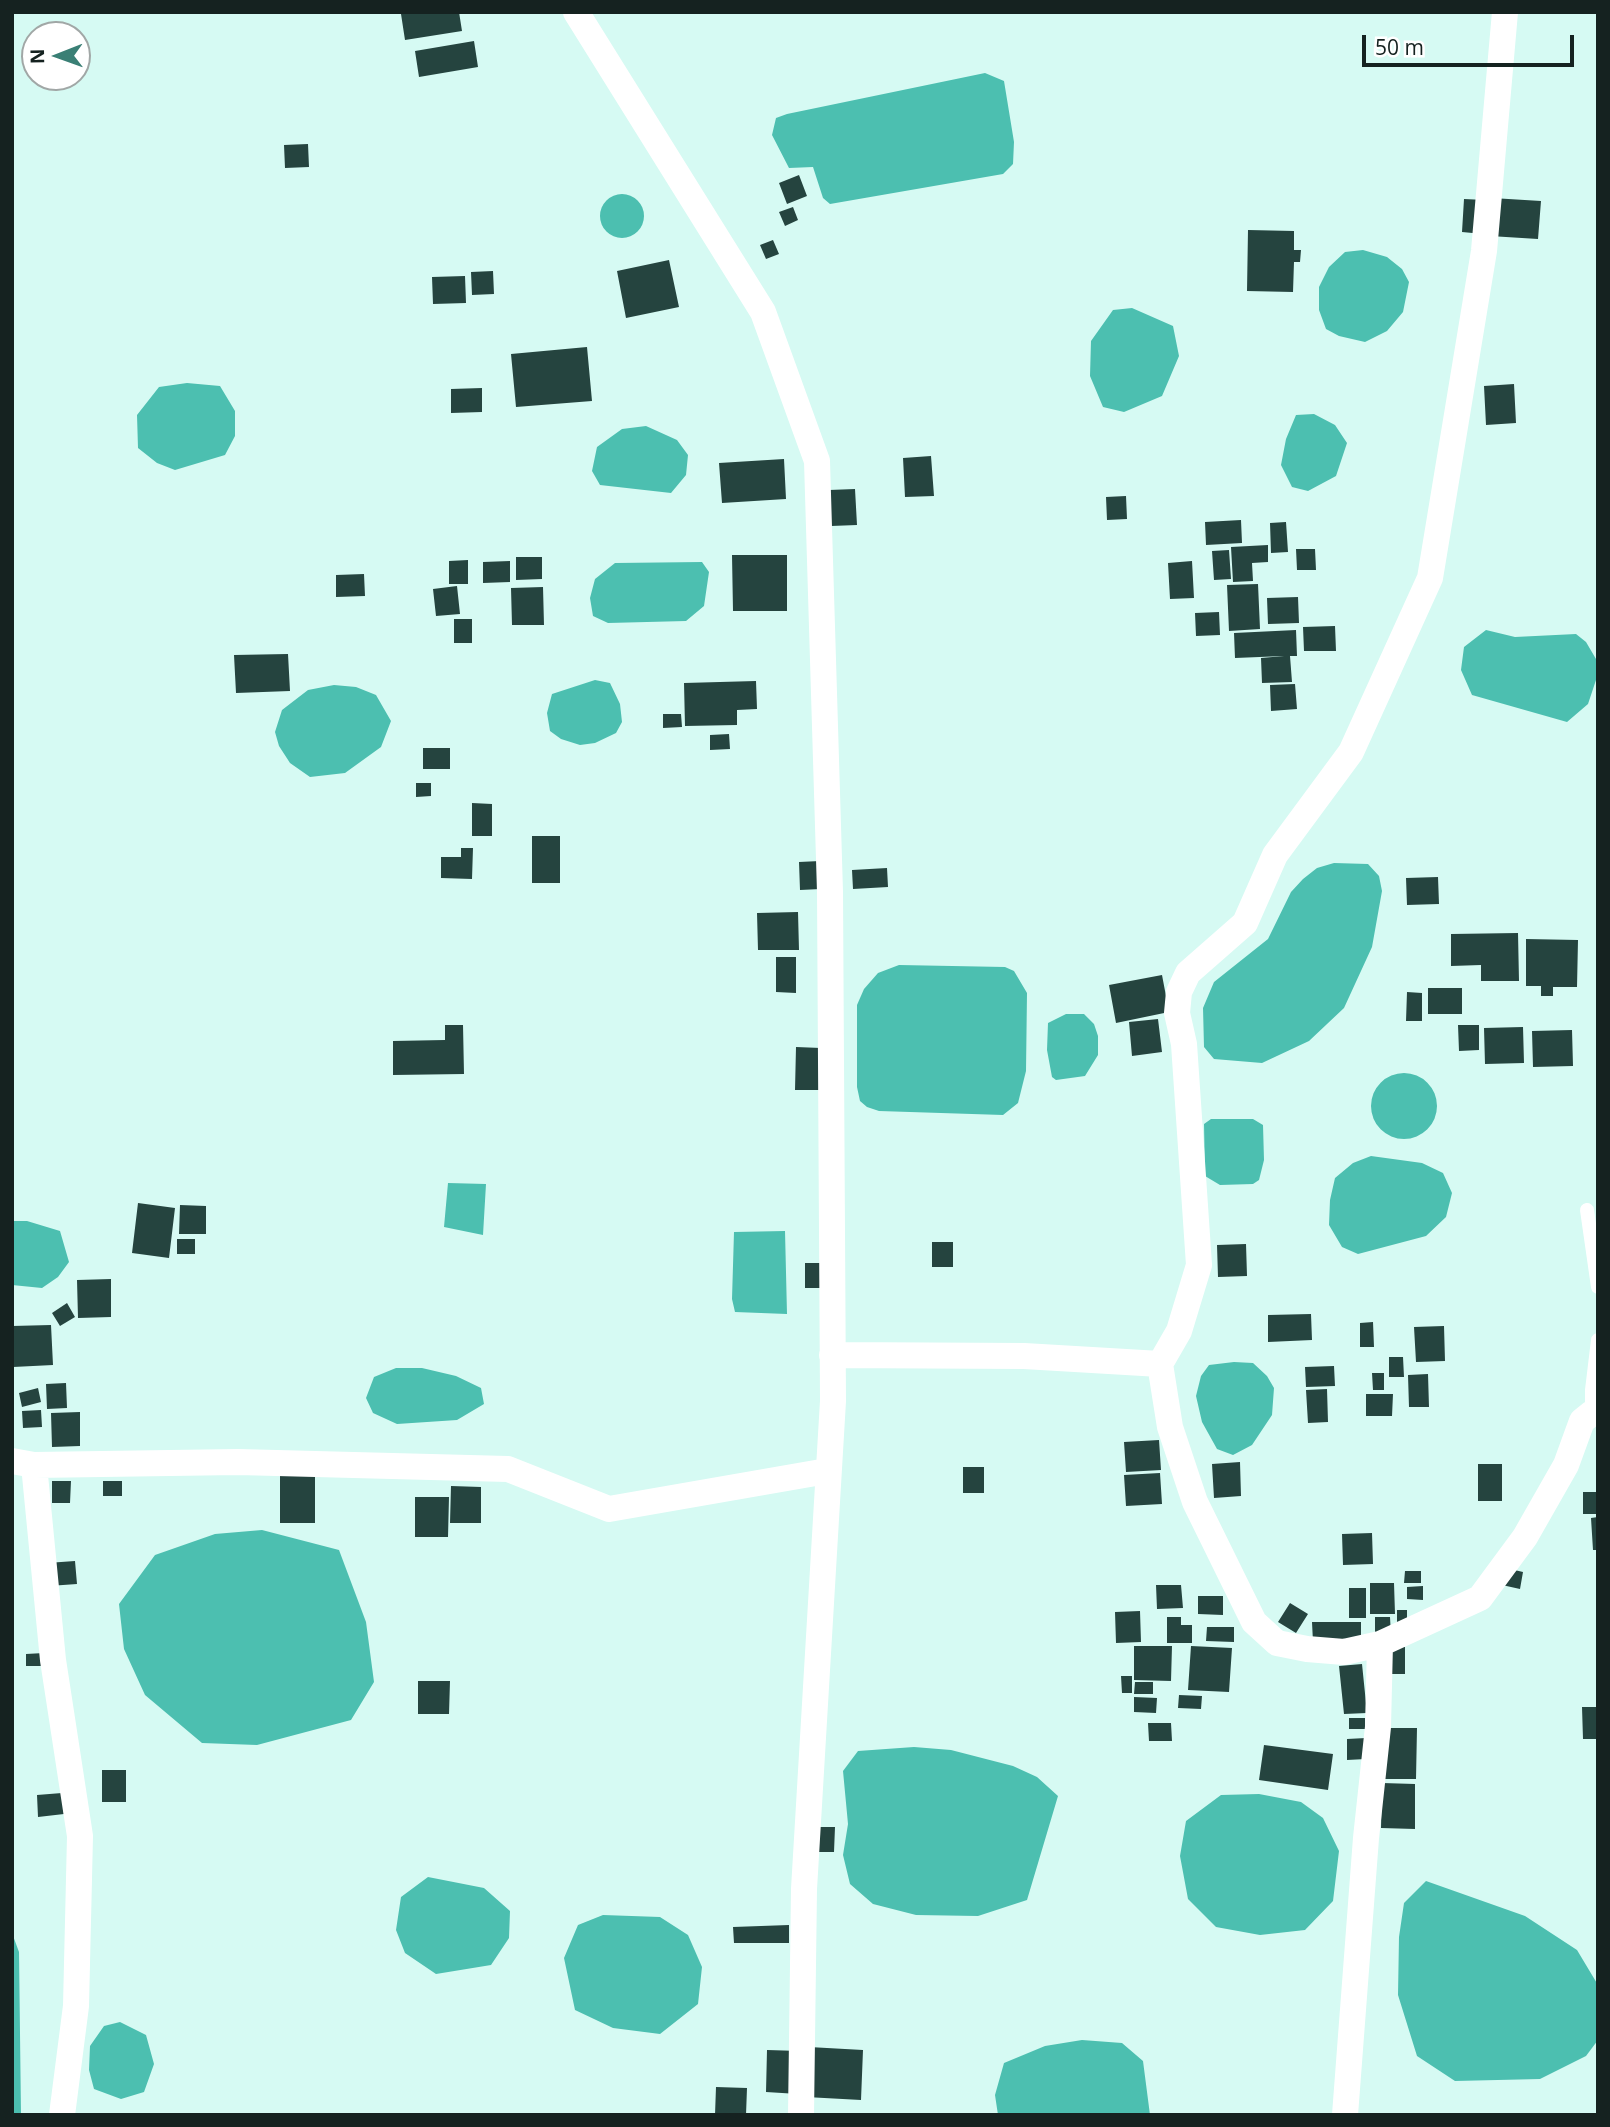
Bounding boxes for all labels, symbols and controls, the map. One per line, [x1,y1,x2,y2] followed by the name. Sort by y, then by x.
[21,21,91,91] north arrow
[1365,21,1577,65] scale bar
[1375,33,1424,61] text: 50 m
[24,48,50,64] text: N

